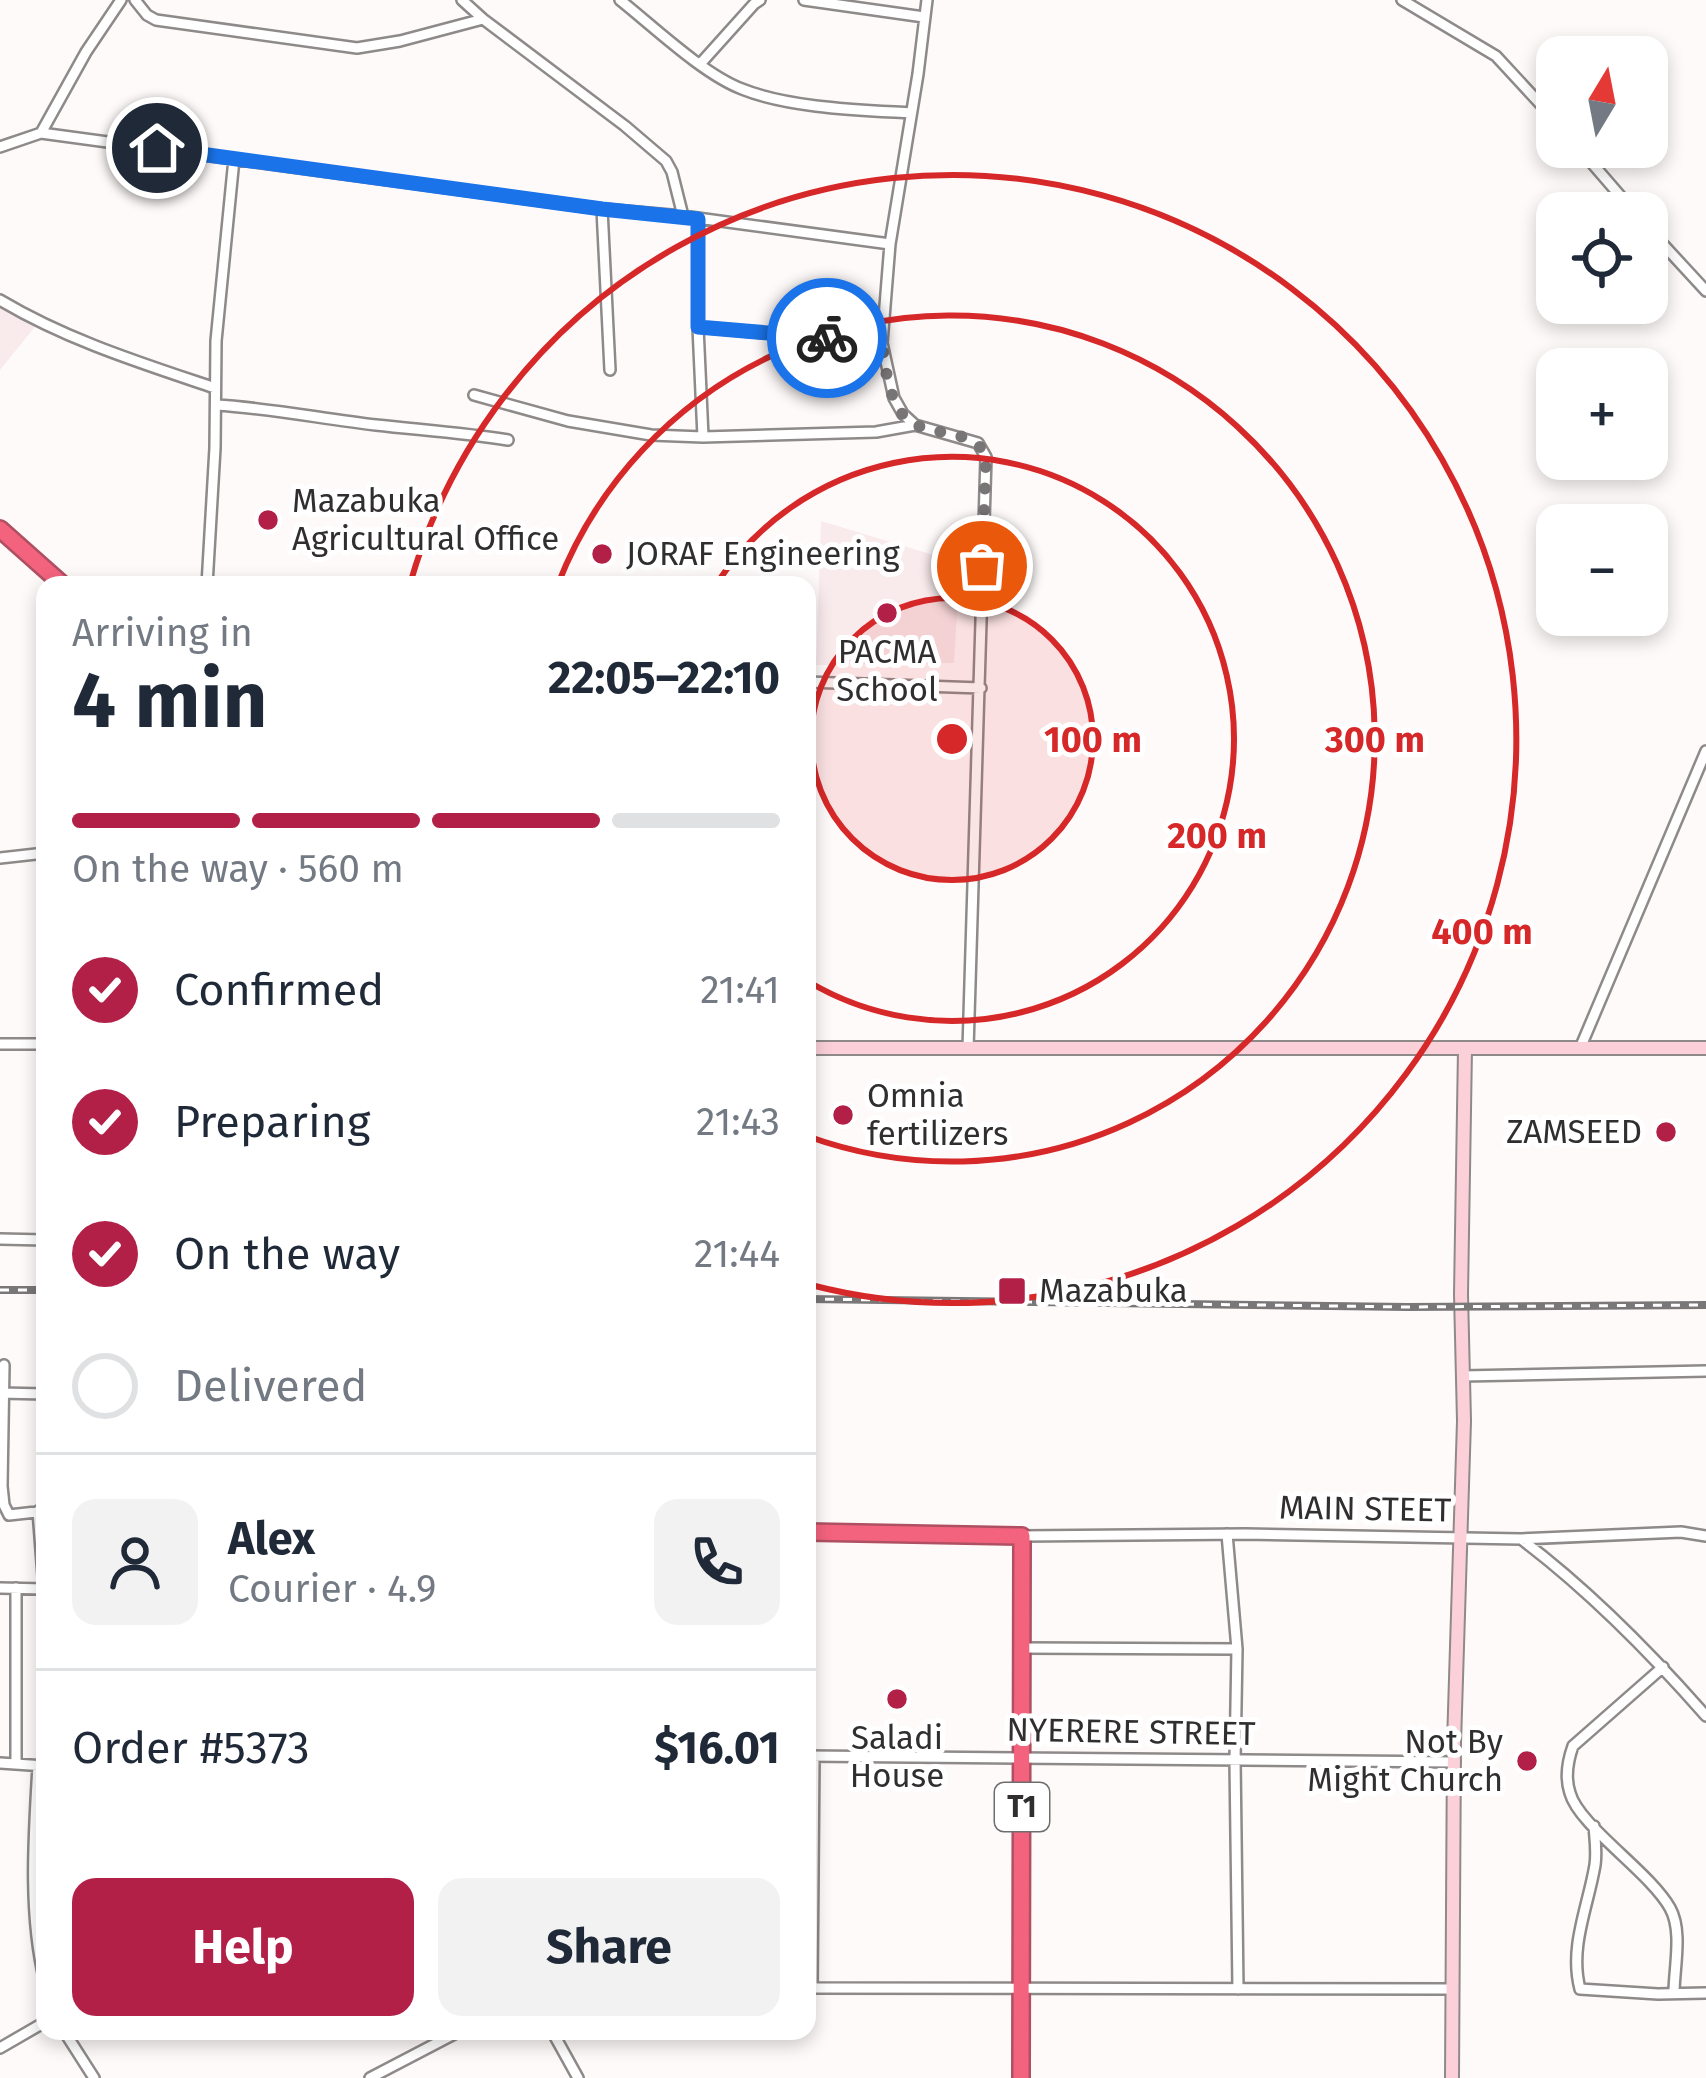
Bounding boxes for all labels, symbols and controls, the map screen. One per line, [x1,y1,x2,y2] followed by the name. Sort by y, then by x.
[1536,36,1668,168] north arrow
[1536,36,1668,636] map controls
[106,97,208,199] pin
[124,115,190,181] icon: home
[1536,192,1668,324] button: locate
[767,278,887,398] courier
[794,305,860,371] icon: bike
[1536,348,1668,480] button: +
[292,481,559,559] place label: Mazabuka Agricultural Office
[1536,504,1668,636] button: −
[255,507,281,533] marker: Mazabuka Agricultural Office
[931,515,1033,617] pin
[949,533,1015,599] icon: bag
[626,534,901,574] place label: JORAF Engineering
[589,541,615,567] marker: JORAF Engineering
[874,600,900,626] marker: PACMA School
[72,610,253,656] text: Arriving in
[836,632,938,710] place label: PACMA School
[548,651,780,705] text: 22:05–22:10
[72,654,267,748] text: 4 min
[931,718,973,760] centre of rings
[1044,718,1142,762] text: 100 m
[1324,718,1425,762] text: 300 m
[1167,814,1267,858] text: 200 m
[72,846,404,892] text: On the way · 560 m
[1431,910,1533,954] text: 400 m
[72,957,138,1023] icon: check
[174,963,384,1017] text: Confirmed
[700,967,780,1013] text: 21:41
[867,1076,1008,1154] place label: Omnia fertilizers
[72,1089,138,1155] icon: check
[174,1095,370,1149] text: Preparing
[696,1099,780,1145] text: 21:43
[830,1102,856,1128] marker: Omnia fertilizers
[1506,1112,1642,1152] place label: ZAMSEED
[1653,1119,1679,1145] marker: ZAMSEED
[72,1221,138,1287] icon: check
[174,1227,400,1281] text: On the way
[694,1231,780,1277] text: 21:44
[1039,1271,1188,1311] place label: Mazabuka
[996,1275,1028,1307] marker: Mazabuka
[174,1359,367,1413] text: Delivered
[1279,1487,1451,1531] street label: MAIN STEET
[72,1499,198,1625] button: person
[654,1499,780,1625] button: phone
[228,1512,315,1566] text: Alex
[228,1566,437,1612] text: Courier · 4.9
[884,1686,910,1712] marker: Saladi House
[1006,1710,1256,1754] street label: NYERERE STREET
[850,1718,944,1796] place label: Saladi House
[72,1721,310,1775] text: Order #5373
[654,1721,780,1775] text: $16.01
[1307,1722,1503,1800] place label: Not By Might Church
[1514,1748,1540,1774] marker: Not By Might Church
[995,1783,1049,1831] road number: T1
[72,1878,414,2016] button: Help
[438,1878,780,2016] button: Share

